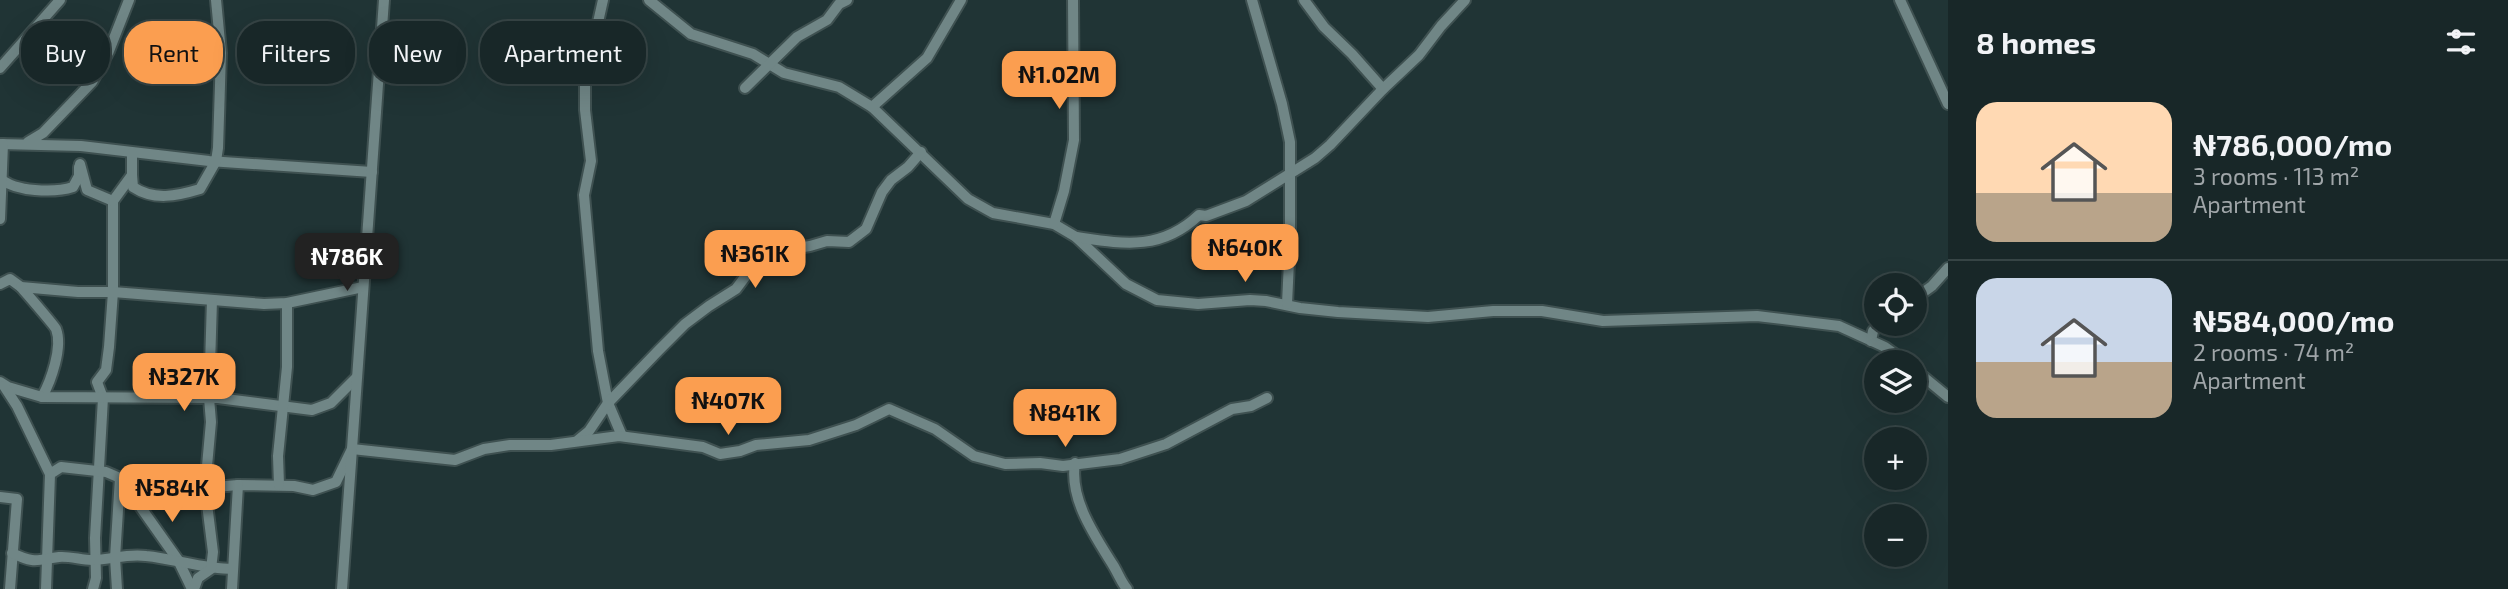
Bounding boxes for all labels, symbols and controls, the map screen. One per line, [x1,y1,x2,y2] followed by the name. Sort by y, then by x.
[21,21,110,84] chip: Buy
[124,21,223,84] chip: Rent
[237,21,355,84] chip: Filters
[369,21,466,84] chip: New
[480,21,646,84] chip: Apartment
[2442,23,2480,61] icon: filters
[1976,24,2096,60] text: 8 homes
[1002,52,1116,111] pin: ₦1.02M
[1018,60,1100,88] text: ₦1.02M
[2193,126,2392,162] text: ₦786,000/mo
[2032,130,2116,214] icon: home
[2193,162,2359,190] text: 3 rooms · 113 m²
[2193,190,2306,218] text: Apartment
[1196,224,1294,284] pin: ₦640K
[706,230,804,290] pin: ₦361K
[298,233,396,293] pin: ₦786K
[1207,233,1283,261] text: ₦640K
[721,239,789,267] text: ₦361K
[311,242,383,270] text: ₦786K
[1864,273,1927,567] map controls
[1864,273,1927,336] button: locate
[2193,302,2394,338] text: ₦584,000/mo
[2032,306,2116,390] icon: home
[2193,338,2354,366] text: 2 rooms · 74 m²
[1864,350,1927,413] button: layers
[135,354,233,413] pin: ₦327K
[149,362,219,390] text: ₦327K
[2193,366,2306,394] text: Apartment
[679,378,777,437] pin: ₦407K
[691,386,765,414] text: ₦407K
[1016,390,1114,449] pin: ₦841K
[1029,398,1101,426] text: ₦841K
[1864,427,1927,490] button: +
[123,464,221,524] pin: ₦584K
[135,473,209,501] text: ₦584K
[1864,504,1927,567] button: −

